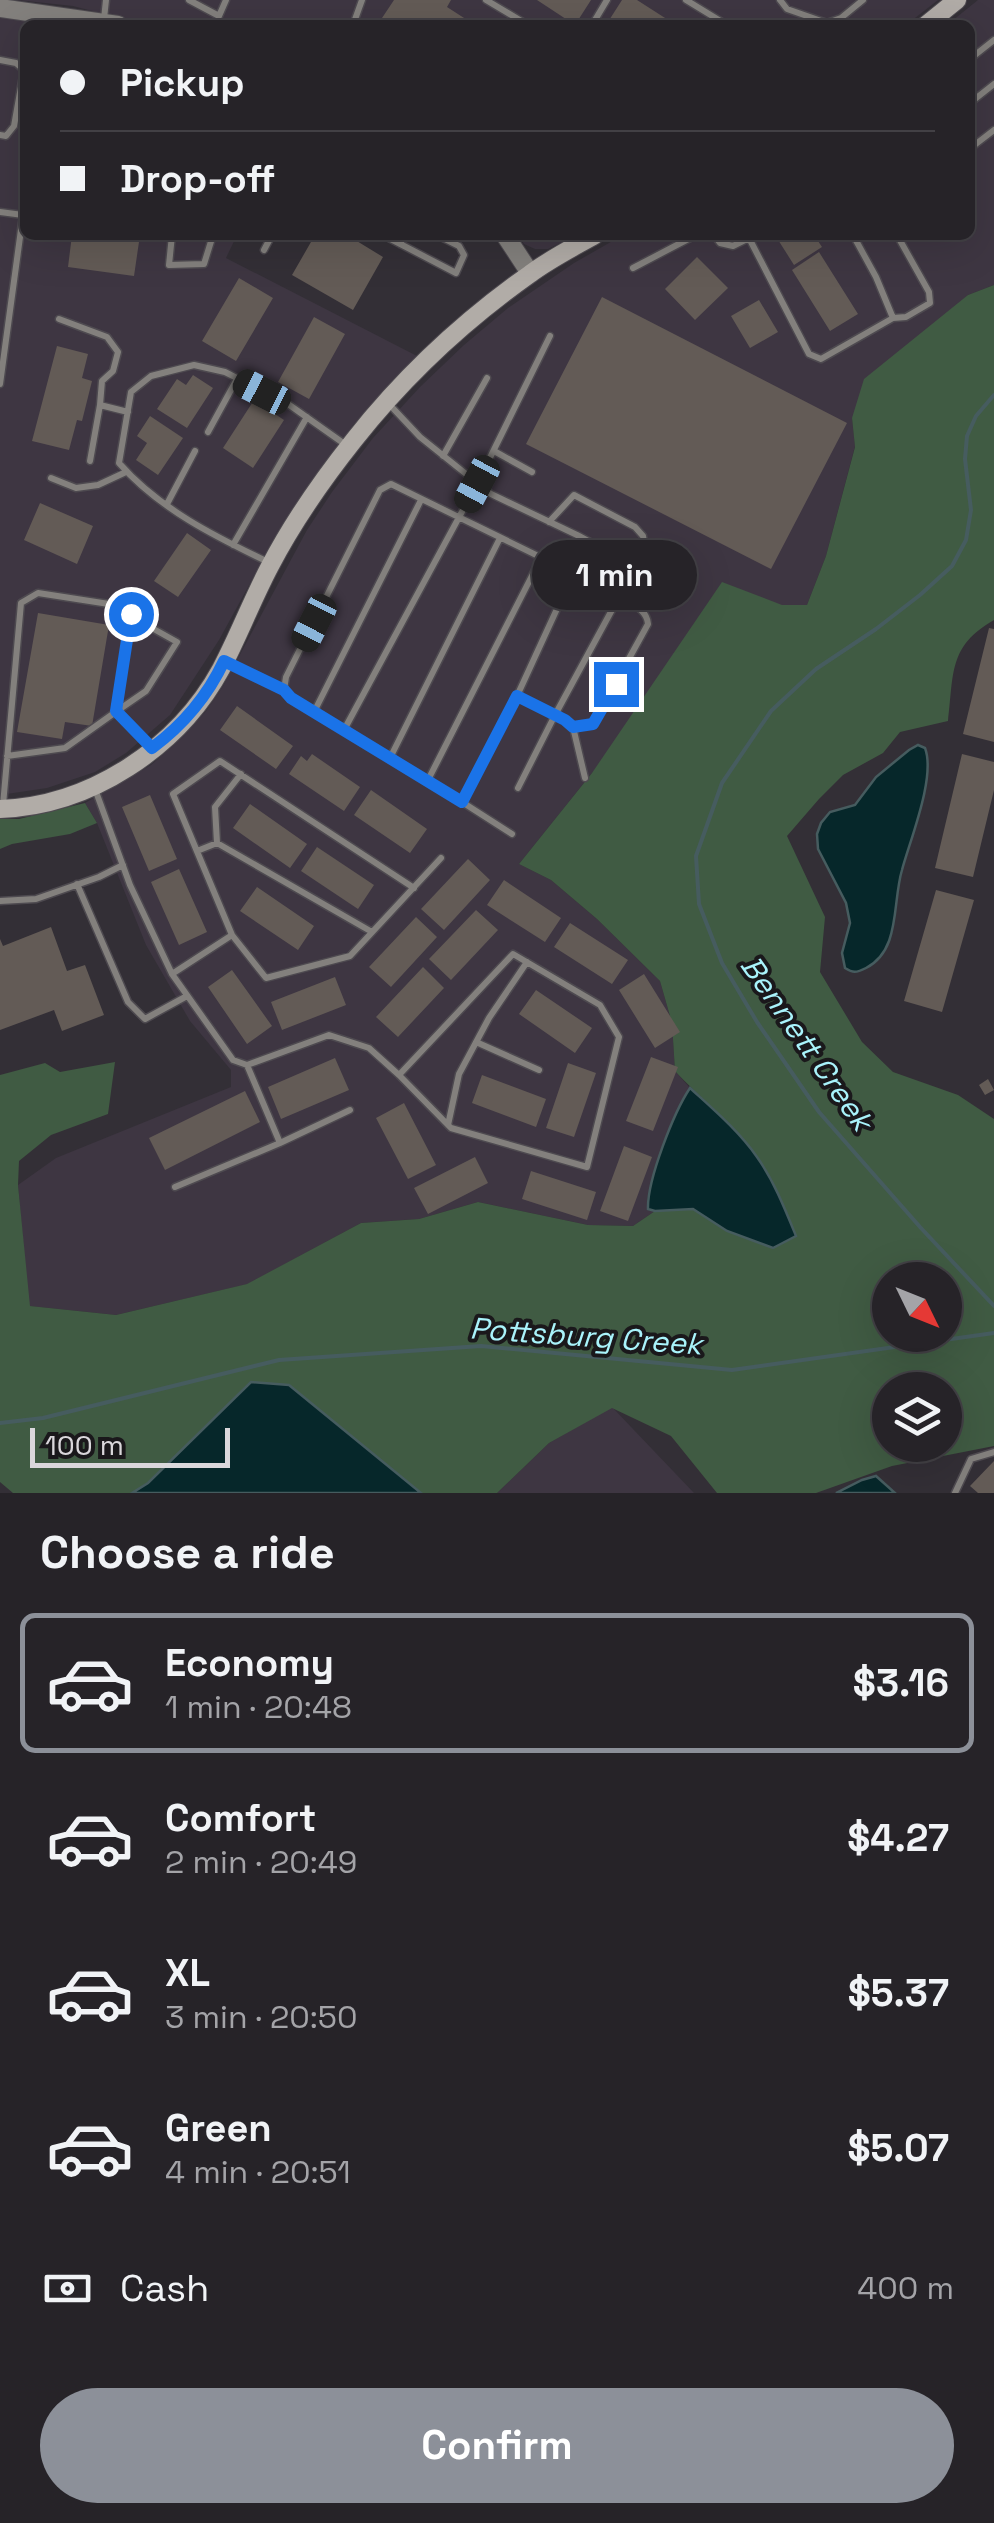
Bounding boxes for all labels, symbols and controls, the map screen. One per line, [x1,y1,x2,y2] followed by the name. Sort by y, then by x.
[120,59,244,107] text: Pickup
[120,155,275,203] text: Drop-off
[228,365,296,419] car
[450,450,504,518] car
[534,539,698,609] callout: 1 min
[575,555,654,595] text: 1 min
[287,589,341,657] car
[109,592,154,637] route start
[594,662,639,707] route end
[732,948,883,1140] water label: Bennett Creek
[872,1262,962,1352] north arrow
[872,1262,962,1462] map controls
[469,1308,706,1364] water label: Pottsburg Creek
[872,1372,962,1462] button: layers
[30,1423,230,1468] scale bar
[45,1427,124,1463] text: 100 m
[40,1524,335,1581] text: Choose a ride
[45,1638,135,1728] icon: car
[165,1639,334,1687] text: Economy
[853,1659,949,1707] text: $3.16
[165,1687,352,1727] text: 1 min · 20:48
[45,1793,135,1883] icon: car
[165,1794,316,1842] text: Comfort
[847,1814,949,1862] text: $4.27
[165,1842,357,1882] text: 2 min · 20:49
[45,1948,135,2038] icon: car
[165,1949,210,1997] text: XL
[848,1969,949,2017] text: $5.37
[165,1997,358,2037] text: 3 min · 20:50
[45,2103,135,2193] icon: car
[165,2104,272,2152] text: Green
[847,2124,949,2172] text: $5.07
[165,2152,351,2192] text: 4 min · 20:51
[40,2261,95,2316] icon: cash
[120,2264,209,2312] text: Cash
[857,2268,954,2308] text: 400 m
[40,2388,954,2503] button: Confirm

